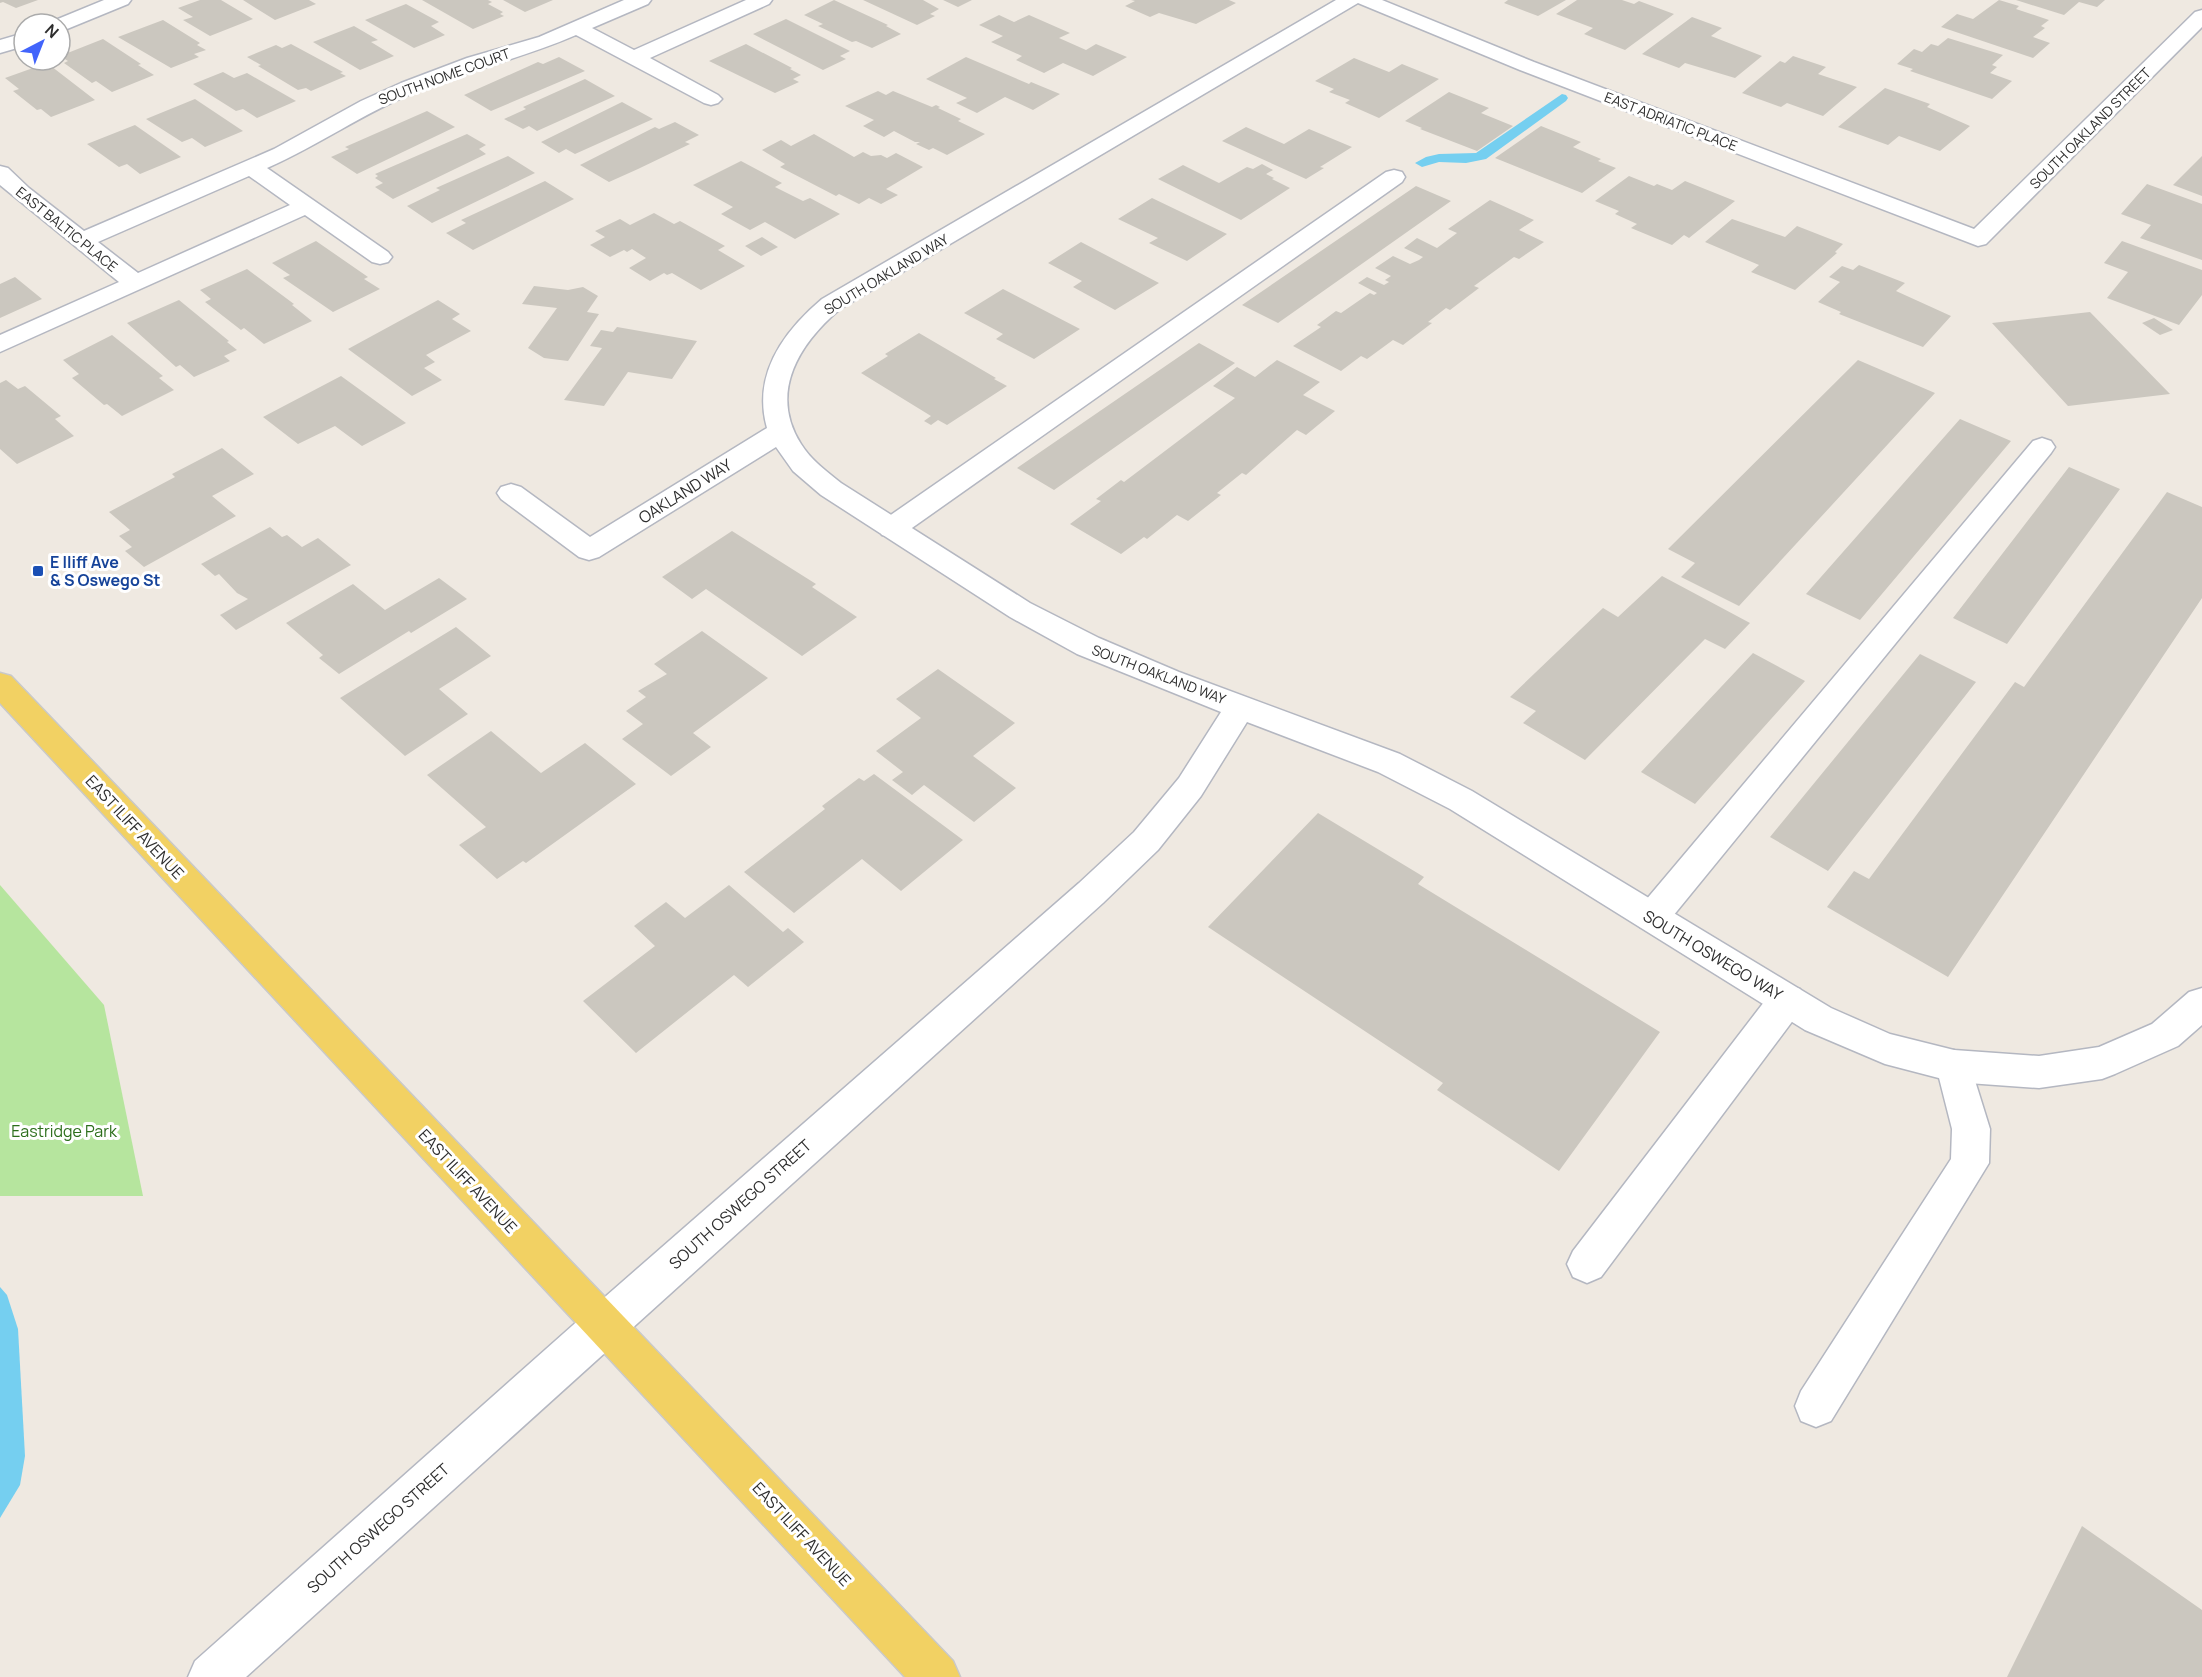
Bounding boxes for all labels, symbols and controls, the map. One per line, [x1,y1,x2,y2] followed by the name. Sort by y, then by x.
[12,12,72,72] north arrow
[40,19,64,43] text: N
[376,43,513,109] street label: SOUTH NOME COURT
[2025,63,2155,193] street label: SOUTH OAKLAND STREET
[1602,87,1740,155] street label: EAST ADRIATIC PLACE
[12,182,122,276] street label: EAST BALTIC PLACE
[820,229,952,319] street label: SOUTH OAKLAND WAY
[634,454,736,528] street label: OAKLAND WAY
[50,551,161,591] place label: E Iliff Ave & S Oswego St
[31,564,45,578] marker: E Iliff Ave & S Oswego St
[1089,640,1229,708] street label: SOUTH OAKLAND WAY
[81,770,189,884] street label: EAST ILIFF AVENUE
[1639,905,1787,1005] street label: SOUTH OSWEGO WAY
[11,1120,118,1142] park label: Eastridge Park
[414,1124,522,1238] street label: EAST ILIFF AVENUE
[664,1134,816,1274] street label: SOUTH OSWEGO STREET
[302,1458,454,1598] street label: SOUTH OSWEGO STREET
[748,1477,856,1591] street label: EAST ILIFF AVENUE

